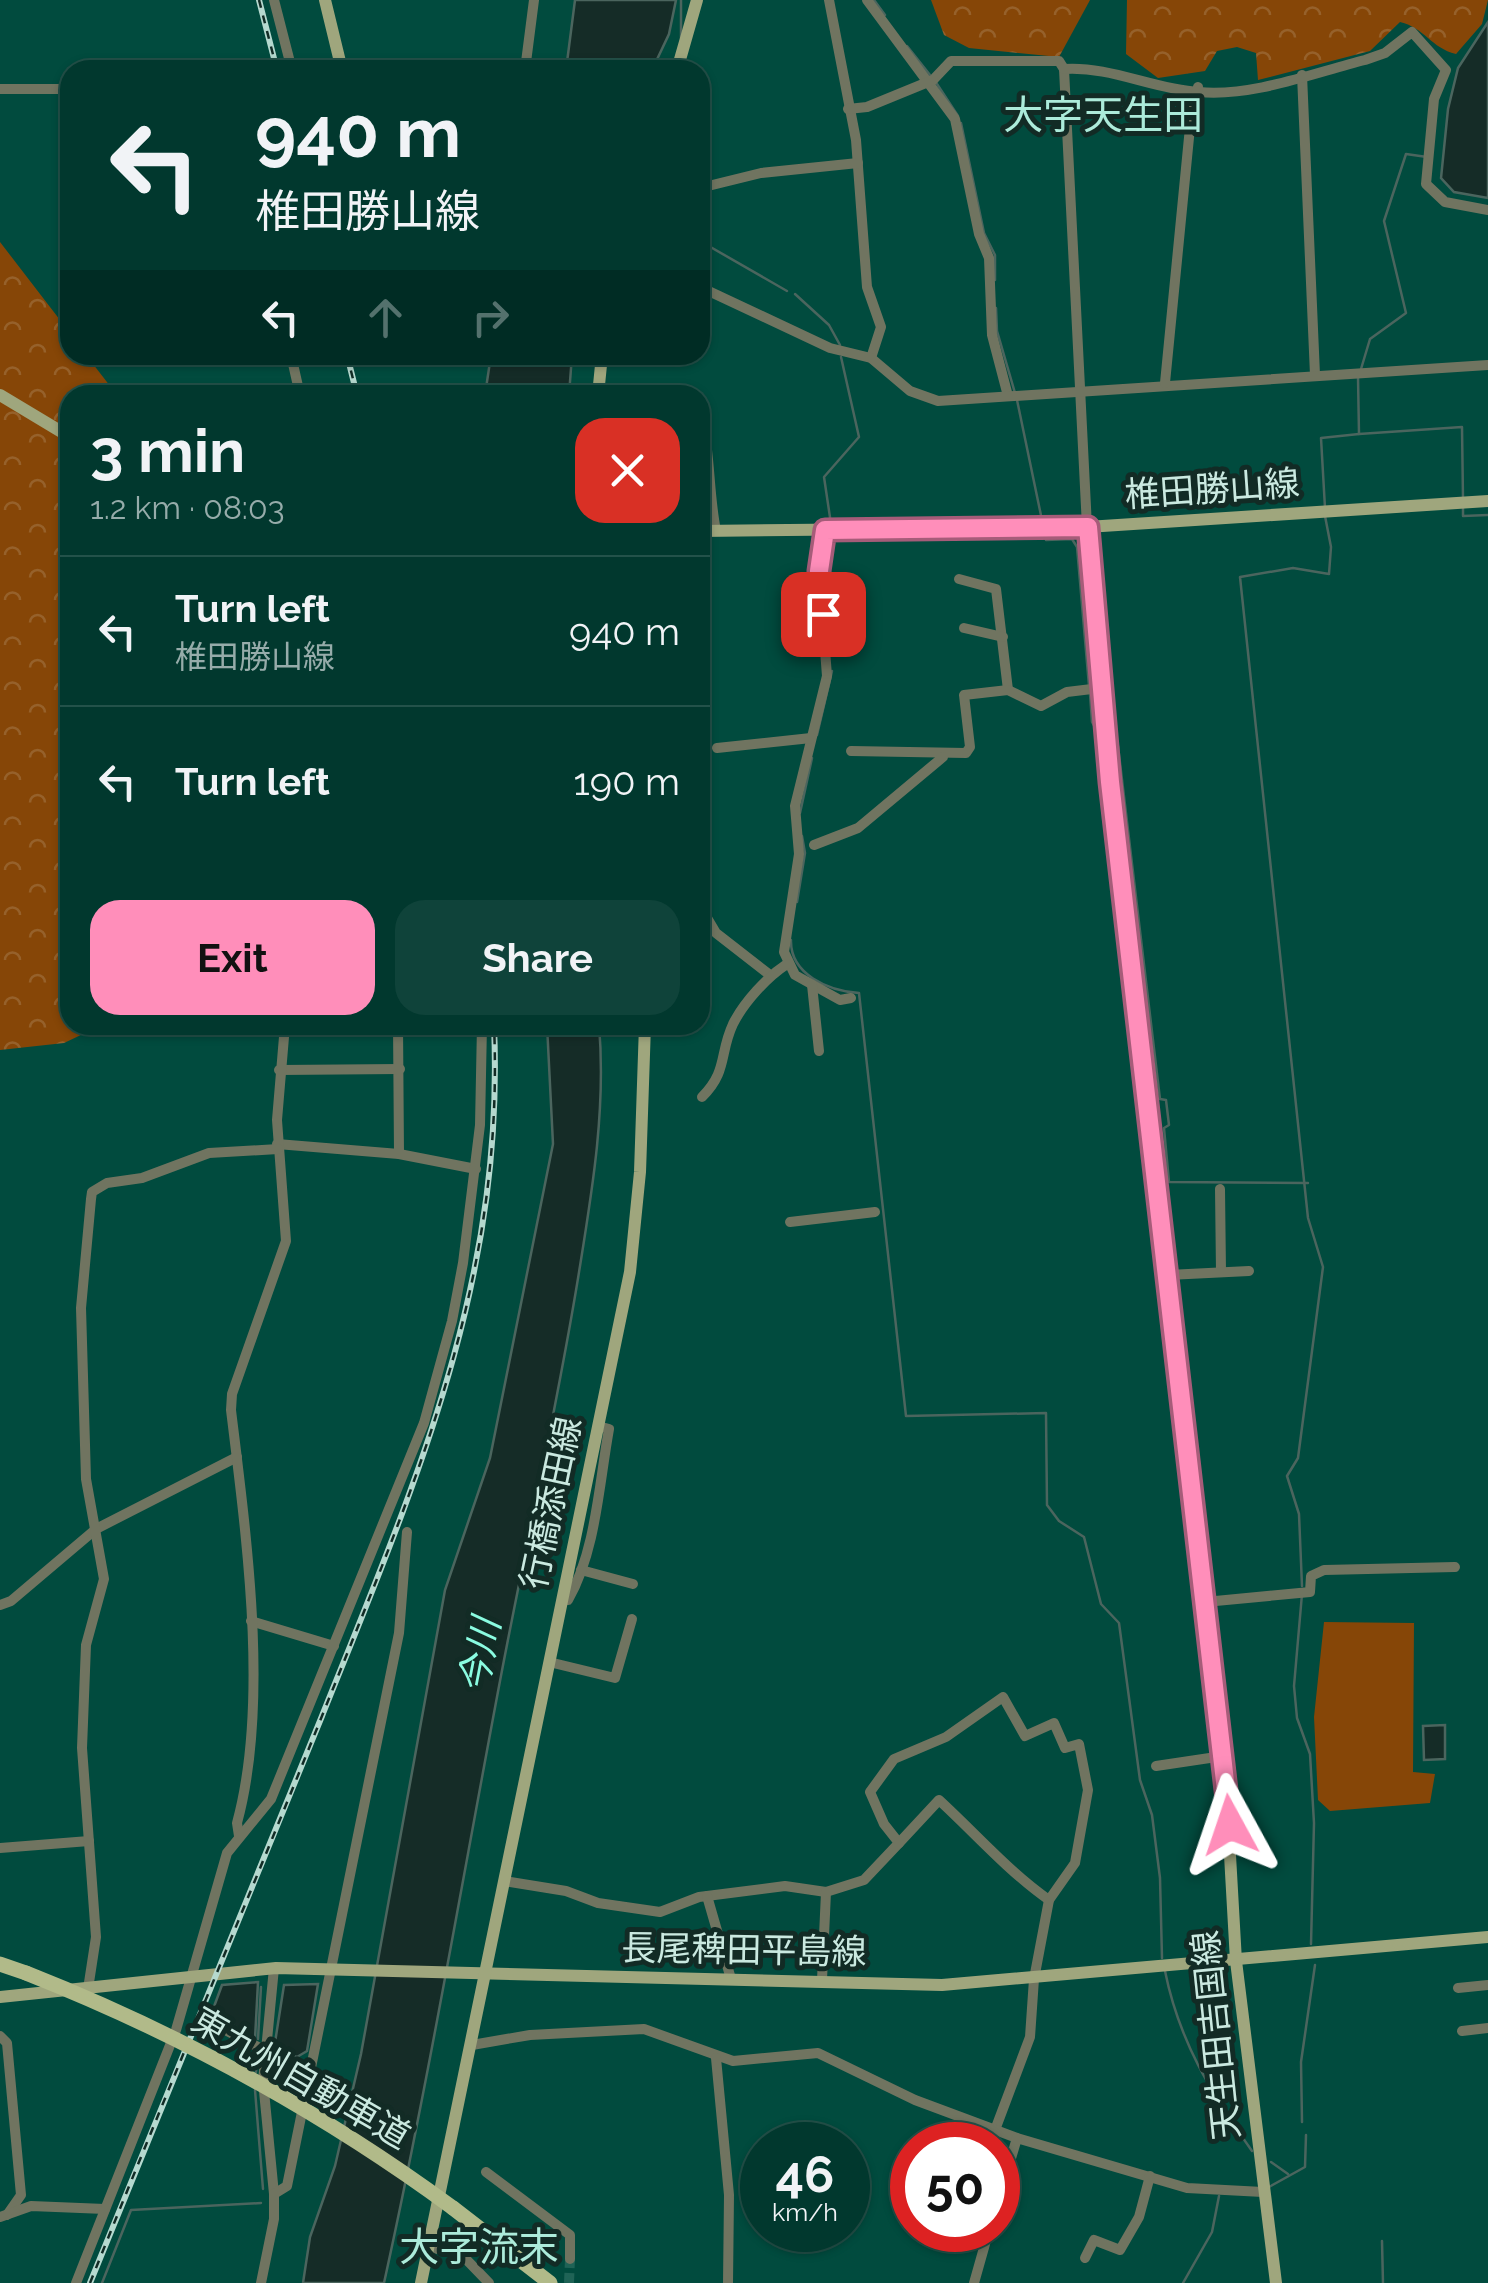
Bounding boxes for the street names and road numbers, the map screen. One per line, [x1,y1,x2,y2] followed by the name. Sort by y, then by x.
[1123,462,1301,515] street label: 椎田勝山線
[512,1413,589,1593] street label: 行橋添田線
[621,1927,867,1972] street label: 長尾稗田平島線
[1184,1928,1247,2142] street label: 天生田吉国線
[185,1999,418,2157] street label: 東九州自動車道

